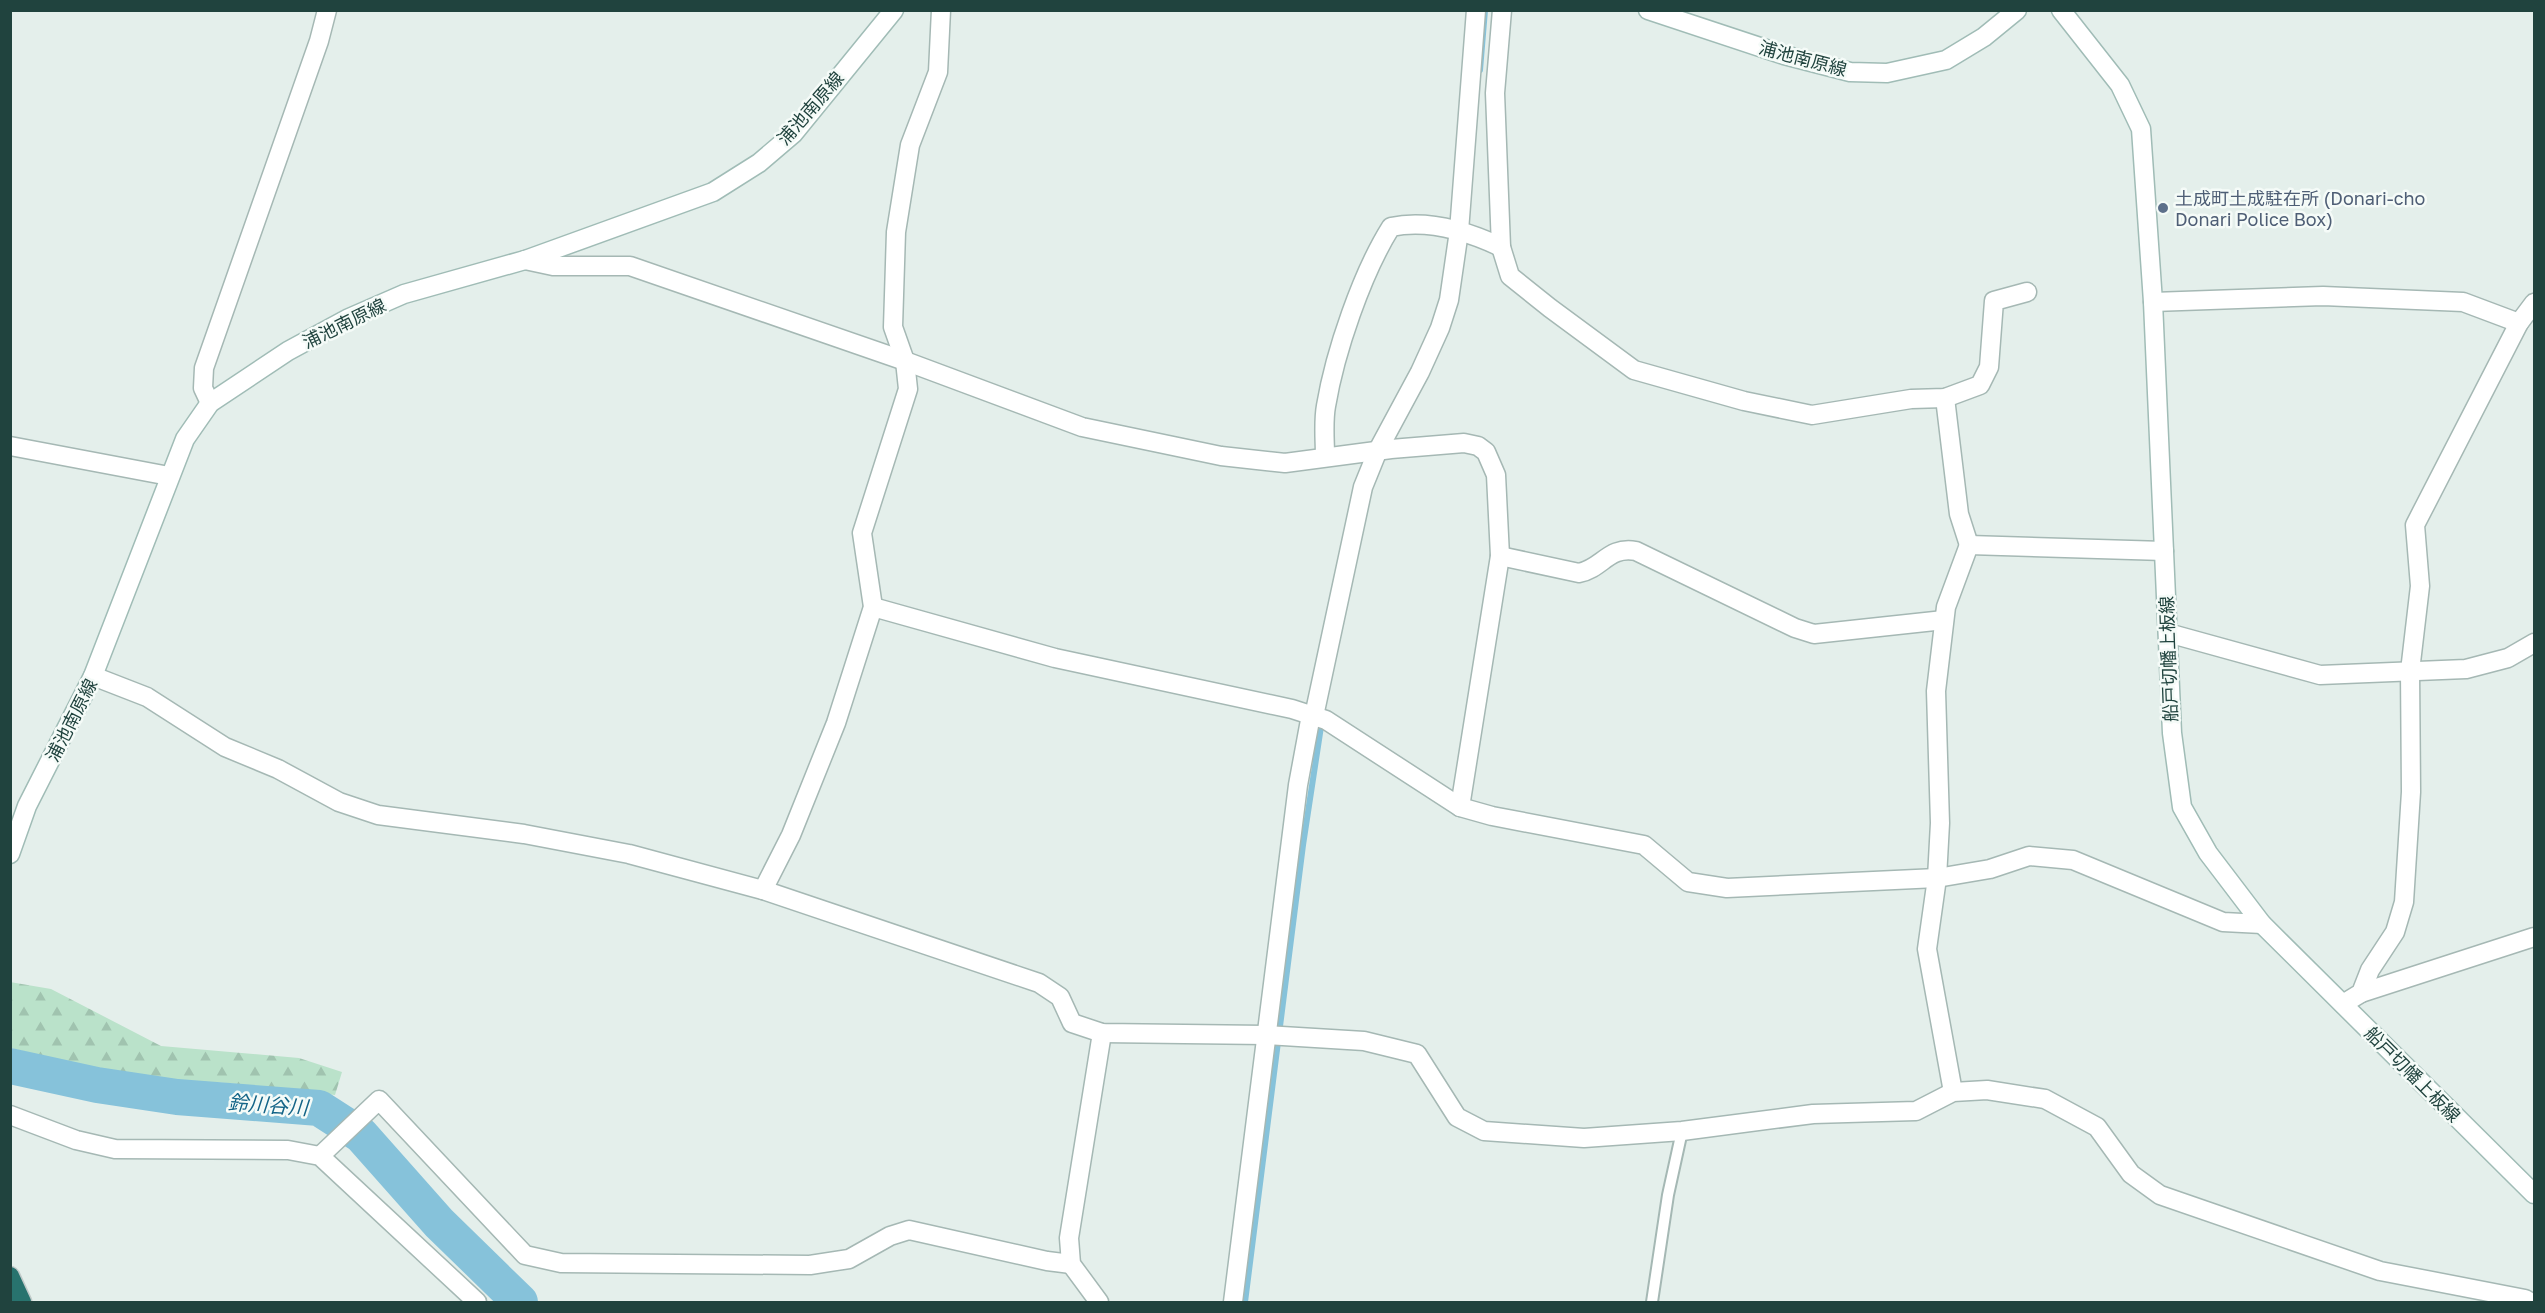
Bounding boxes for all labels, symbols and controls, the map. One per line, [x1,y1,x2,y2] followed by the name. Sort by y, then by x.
[1757,36,1849,80] street label: 浦池南原線
[772,67,848,149] street label: 浦池南原線
[2175,187,2425,230] place label: 土成町土成駐在所 (Donari-cho Donari Police Box)
[2156,201,2170,215] marker: 土成町土成駐在所 (Donari-cho Donari Police Box)
[299,293,389,353] street label: 浦池南原線
[2155,596,2181,722] street label: 船戸切幡上板線
[41,675,101,765] street label: 浦池南原線
[2361,1022,2465,1126] street label: 船戸切幡上板線
[227,1089,311,1119] water label: 鈴川谷川

